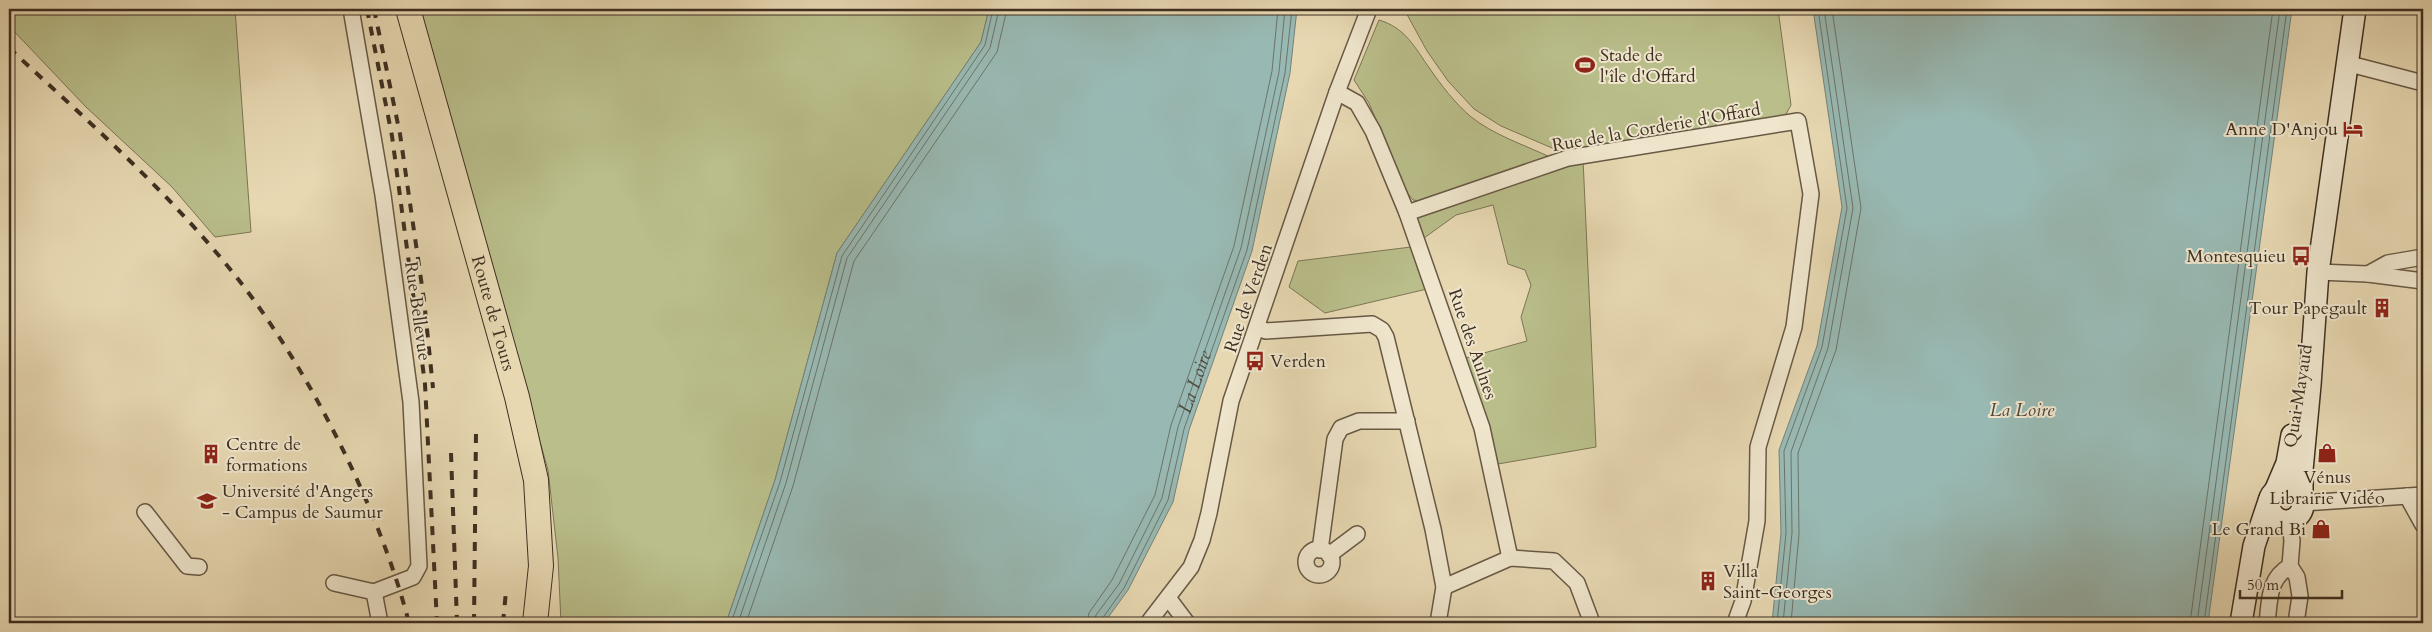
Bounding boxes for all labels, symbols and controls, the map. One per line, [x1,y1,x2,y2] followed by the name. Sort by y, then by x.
[1600,43,1696,89] place label: Stade de l'île d'Offard
[1574,54,1596,76] sports icon: Stade de l'île d'Offard
[1550,97,1763,158] street label: Rue de la Corderie d'Offard
[2225,117,2338,142] place label: Anne D'Anjou
[2342,118,2364,140] hotel icon: Anne D'Anjou
[1218,240,1279,356] street label: Rue de Verden
[2187,244,2286,269] place label: Montesquieu
[2290,245,2312,267] bus stop icon: Montesquieu
[465,253,521,374] street label: Route de Tours
[398,260,437,362] street label: Rue Bellevue
[1442,285,1503,403] street label: Rue des Aulnes
[2249,296,2367,321] place label: Tour Papegault
[2371,297,2393,319] building icon: Tour Papegault
[2278,342,2319,450] street label: Quai Mayaud
[1172,346,1218,417] water label: La Loire
[1270,349,1327,374] place label: Verden
[1244,350,1266,372] bus stop icon: Verden
[1990,397,2055,423] water label: La Loire
[226,432,308,478] place label: Centre de formations
[2316,442,2338,464] shop icon: Vénus Librairie Vidéo
[200,443,222,465] building icon: Centre de formations
[2269,465,2385,511] place label: Vénus Librairie Vidéo
[222,479,383,525] place label: Université d'Angers - Campus de Saumur
[196,490,218,512] school or university icon: Université d'Angers - Campus de Saumur
[2212,517,2306,542] place label: Le Grand Bi
[2310,518,2332,540] shop icon: Le Grand Bi
[1723,559,1832,605] place label: Villa Saint-Georges
[2240,567,2342,599] scale bar
[1697,570,1719,592] building icon: Villa Saint-Georges
[2247,575,2279,595] text: 50 m

